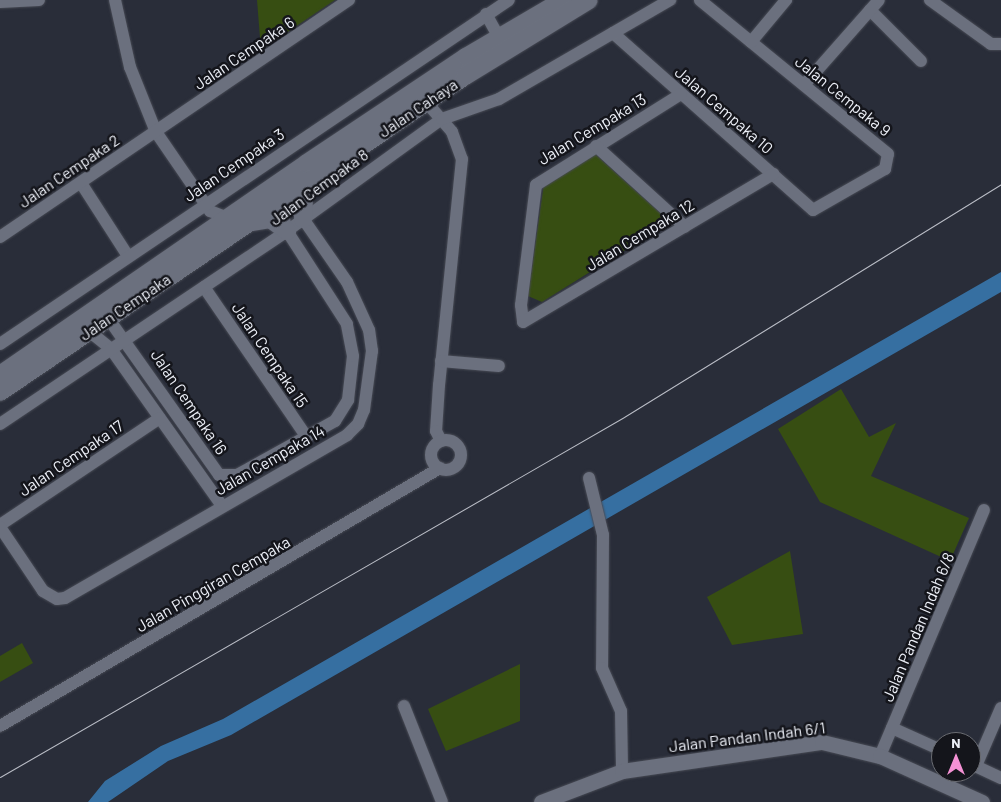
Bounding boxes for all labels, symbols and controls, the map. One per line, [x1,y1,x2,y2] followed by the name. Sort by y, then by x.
[190,12,298,94] street label: Jalan Cempaka 6
[791,52,895,140] street label: Jalan Cempaka 9
[671,62,777,158] street label: Jalan Cempaka 10
[375,75,461,141] street label: Jalan Cahaya
[534,89,650,169] street label: Jalan Cempaka 13
[180,124,288,206] street label: Jalan Cempaka 3
[15,130,123,212] street label: Jalan Cempaka 2
[266,145,372,229] street label: Jalan Cempaka 8
[582,195,698,275] street label: Jalan Cempaka 12
[76,270,174,344] street label: Jalan Cempaka
[228,299,312,411] street label: Jalan Cempaka 15
[147,346,231,458] street label: Jalan Cempaka 16
[15,416,127,500] street label: Jalan Cempaka 17
[212,421,328,499] street label: Jalan Cempaka 14
[133,532,293,636] street label: Jalan Pinggiran Cempaka
[878,549,958,705] street label: Jalan Pandan Indah 6/8
[668,718,826,756] street label: Jalan Pandan Indah 6/1
[931,732,981,782] north arrow
[951,734,961,751] text: N

